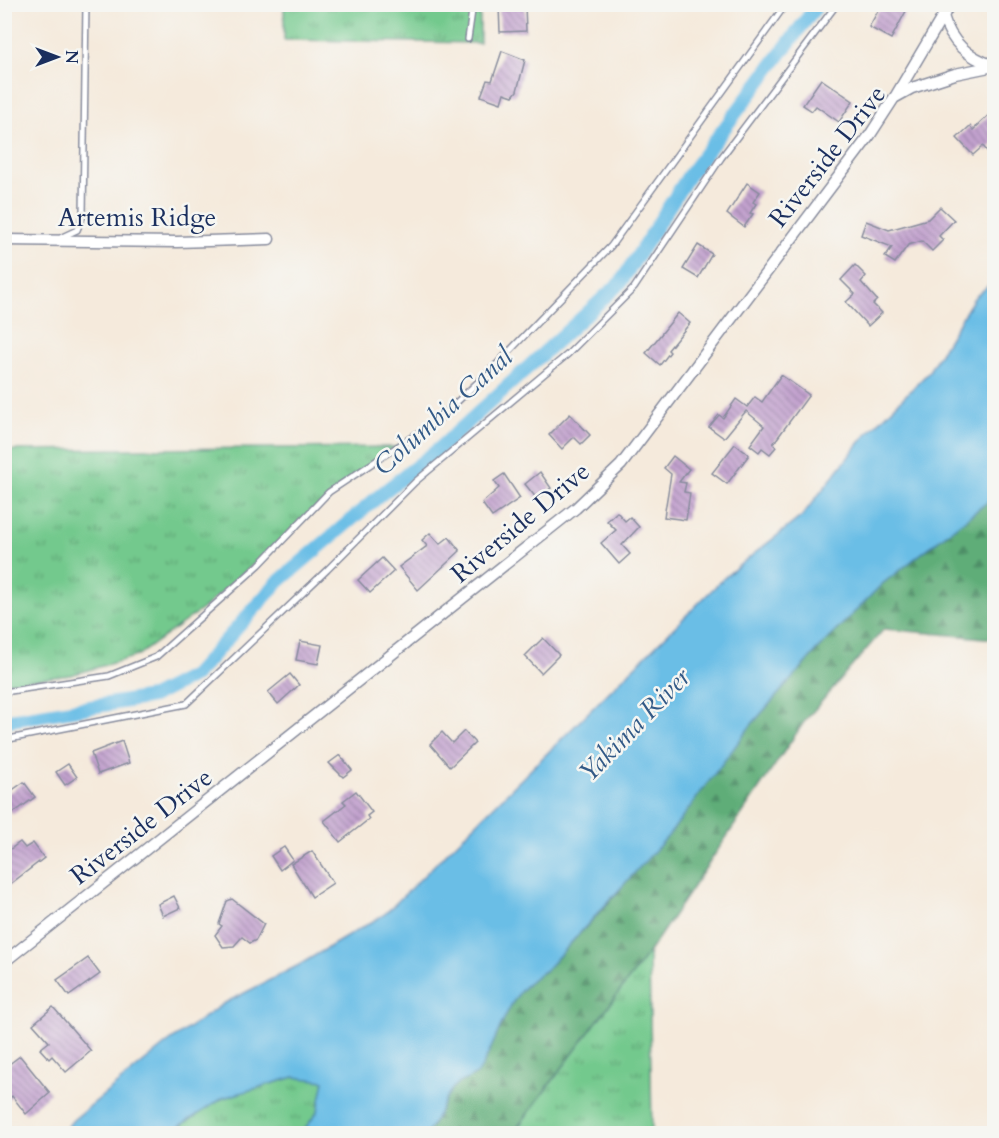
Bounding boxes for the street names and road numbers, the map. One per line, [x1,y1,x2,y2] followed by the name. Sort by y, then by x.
[761,78,894,235] street label: Riverside Drive
[58,200,216,235] street label: Artemis Ridge
[443,454,597,591] street label: Riverside Drive
[63,760,220,893] street label: Riverside Drive

